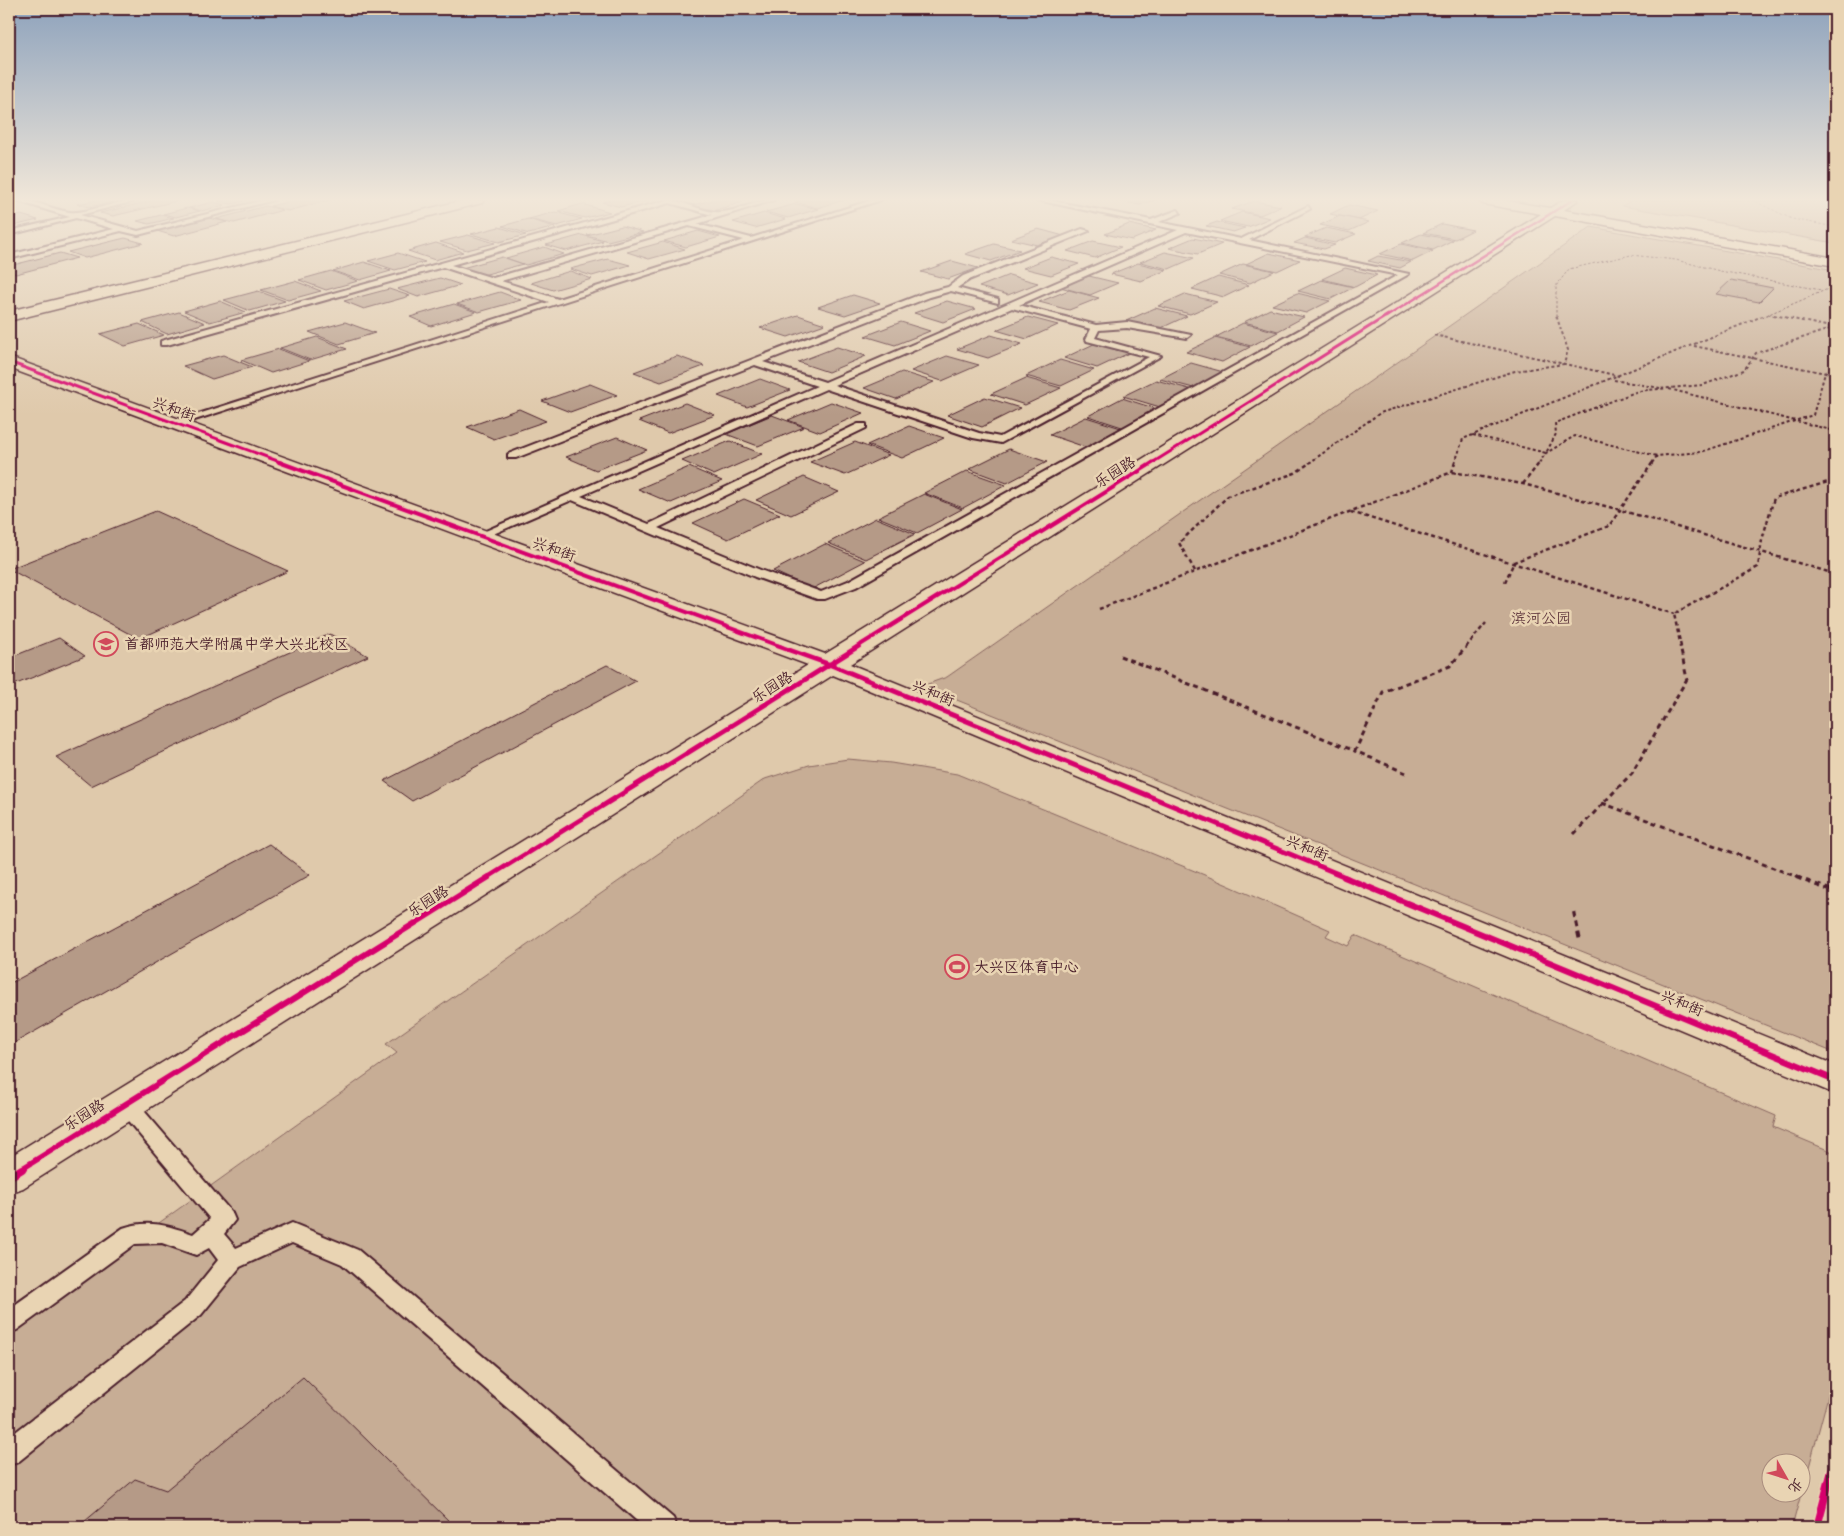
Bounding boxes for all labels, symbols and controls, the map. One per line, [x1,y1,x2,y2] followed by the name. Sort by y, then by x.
[148,391,199,429] street label: 兴和街
[1090,451,1141,495] street label: 乐园路
[528,531,579,569] street label: 兴和街
[1511,607,1571,631] park label: 滨河公园
[93,631,119,657] school or university icon: 首都师范大学附属中学大兴北校区
[124,633,349,657] place label: 首都师范大学附属中学大兴北校区
[747,666,798,710] street label: 乐园路
[907,674,958,713] street label: 兴和街
[1281,829,1332,868] street label: 兴和街
[403,880,454,924] street label: 乐园路
[944,954,970,980] sports icon: 大兴区体育中心
[974,956,1079,980] place label: 大兴区体育中心
[1656,984,1707,1023] street label: 兴和街
[59,1094,110,1138] street label: 乐园路
[1762,1454,1812,1504] north arrow
[1782,1473,1808,1498] text: 北

